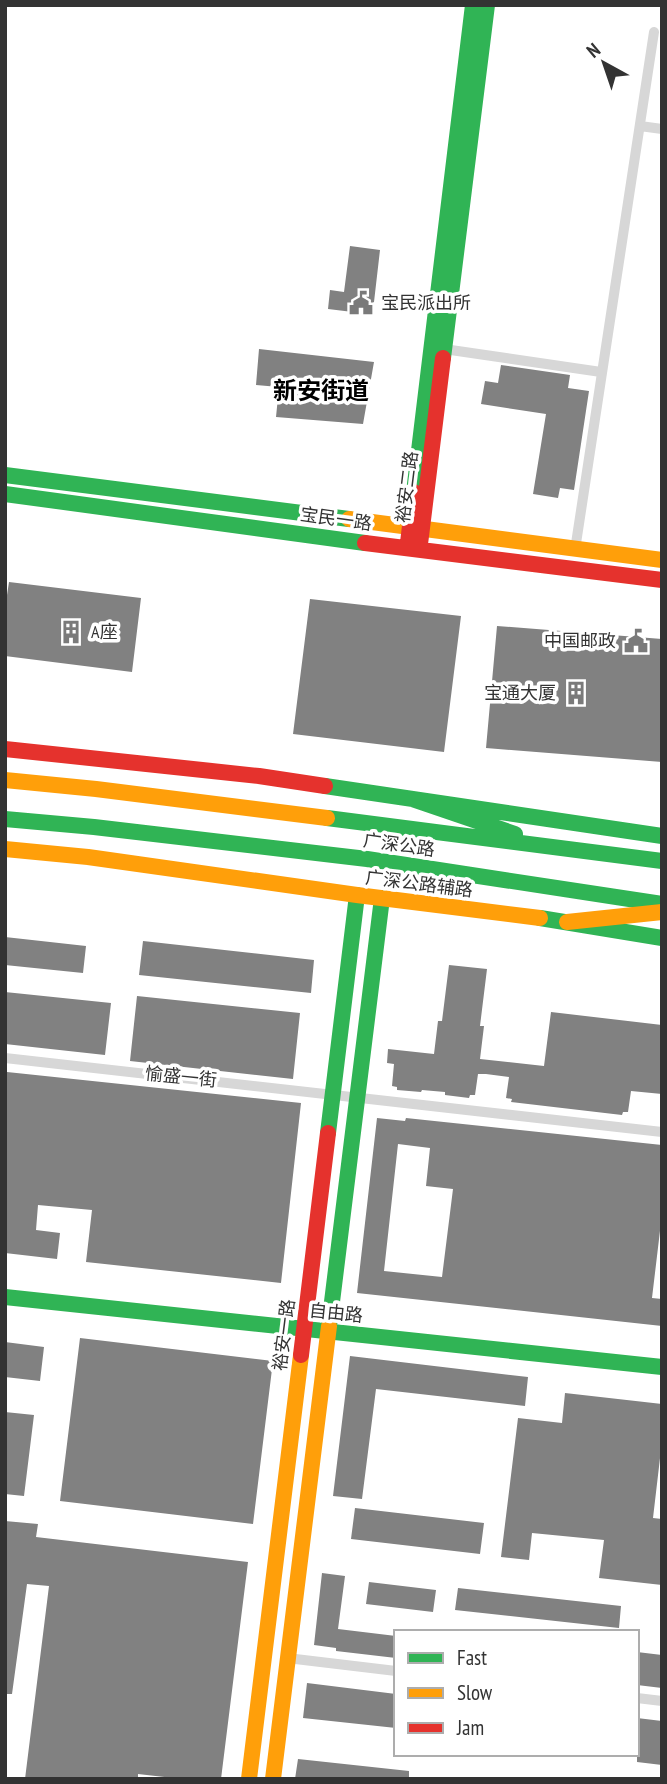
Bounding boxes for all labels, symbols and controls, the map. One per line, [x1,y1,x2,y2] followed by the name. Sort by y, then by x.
[569,28,639,98] north arrow
[581,37,605,62] text: N
[347,289,375,317] public building icon: 宝民派出所
[381,291,471,314] place label: 宝民派出所
[273,375,369,406] district label: 新安街道
[391,450,422,524] street label: 裕安二路
[299,502,373,535] street label: 宝民一路
[57,618,85,646] building icon: A座
[91,620,118,643] place label: A座
[622,627,650,655] public building icon: 中国邮政
[544,629,616,652] place label: 中国邮政
[562,679,590,707] building icon: 宝通大厦
[484,681,556,704] place label: 宝通大厦
[362,828,436,861] street label: 广深公路
[364,866,474,901] street label: 广深公路辅路
[144,1061,218,1092] street label: 愉盛一街
[268,1298,299,1372] street label: 裕安一路
[308,1298,364,1327] street label: 自由路
[394,1630,639,1756] legend
[457,1644,487,1671] text: Fast
[457,1679,493,1706] text: Slow
[456,1714,484,1741] text: Jam

